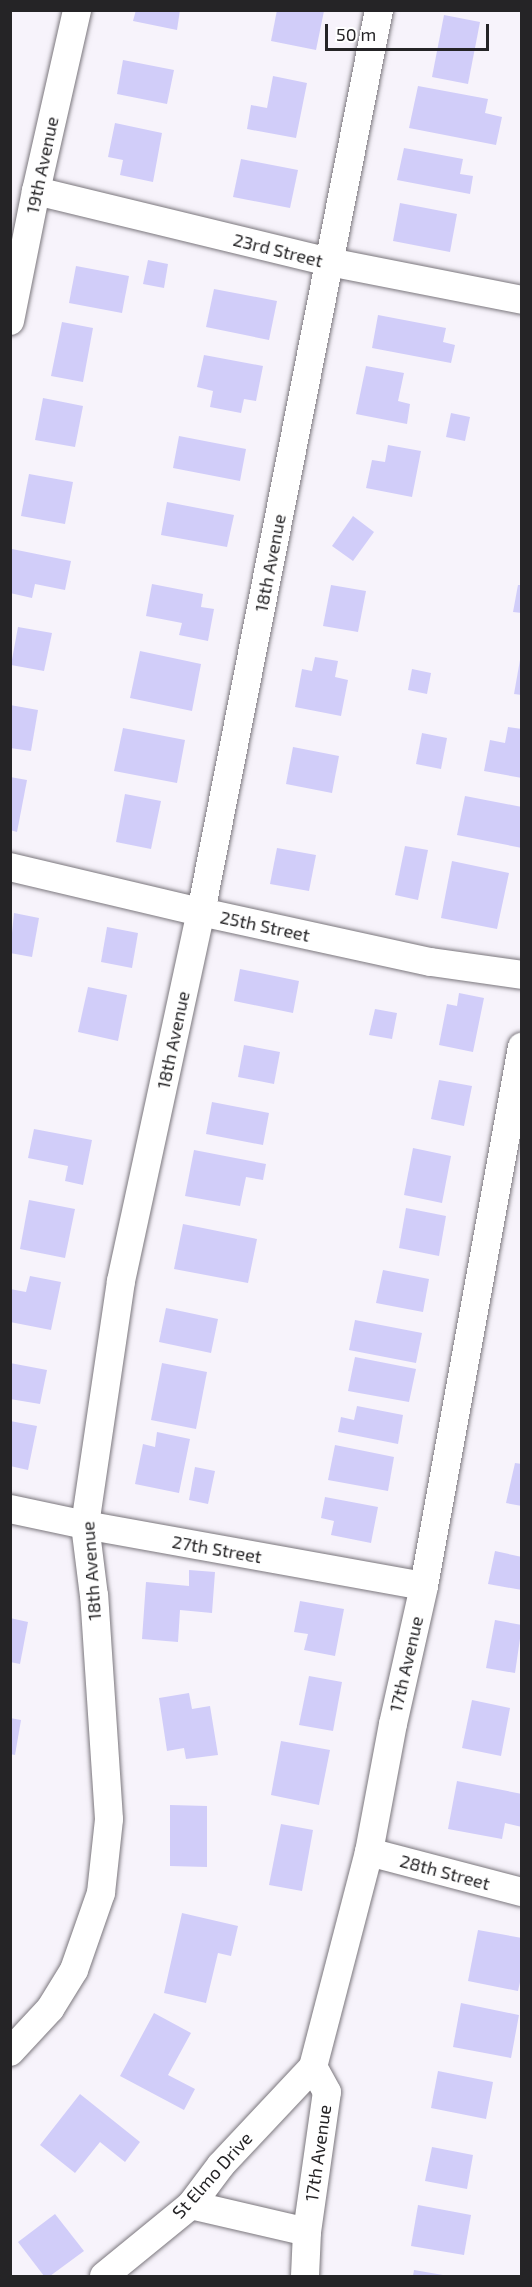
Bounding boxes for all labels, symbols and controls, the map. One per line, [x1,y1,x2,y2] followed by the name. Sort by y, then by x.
[328,12,492,50] scale bar
[336,23,376,45] text: 50 m
[21,114,63,216] street label: 19th Avenue
[231,228,325,272] street label: 23rd Street
[250,512,290,614] street label: 18th Avenue
[218,906,312,946] street label: 25th Street
[152,989,194,1091] street label: 18th Avenue
[77,1520,105,1622] street label: 18th Avenue
[170,1530,264,1568] street label: 27th Street
[384,1614,428,1714] street label: 17th Avenue
[398,1850,492,1894] street label: 28th Street
[300,2103,336,2203] street label: 17th Avenue
[167,2127,257,2223] street label: St Elmo Drive

